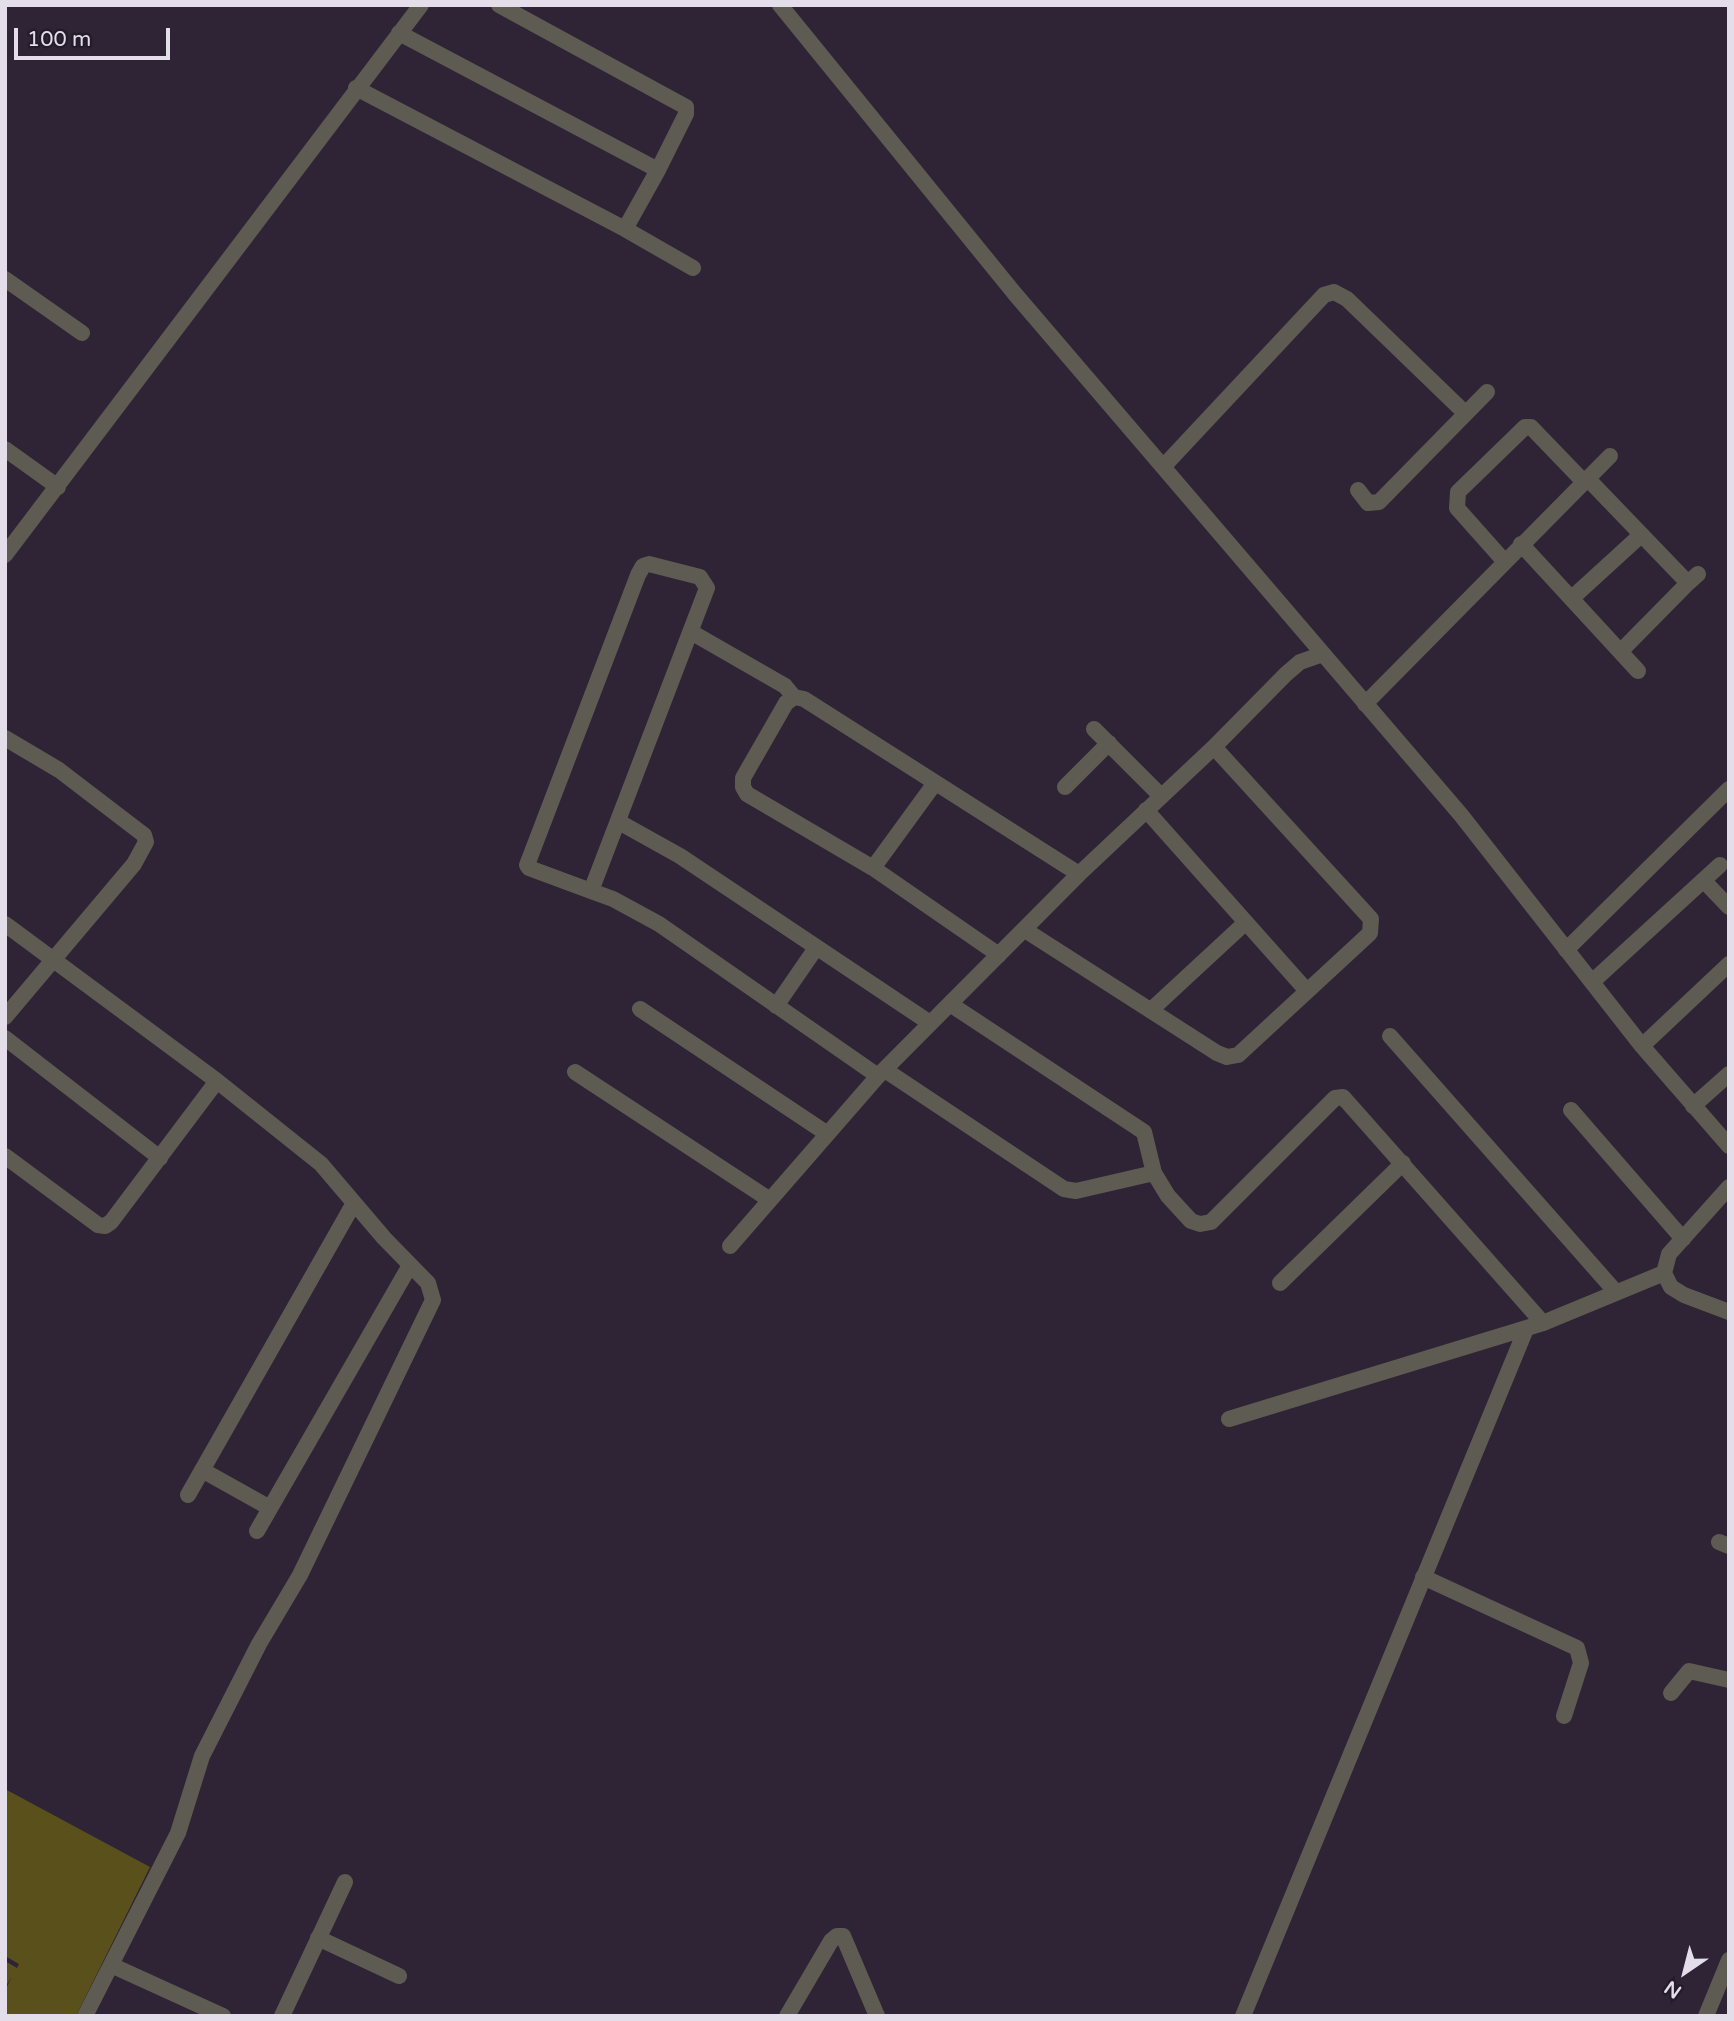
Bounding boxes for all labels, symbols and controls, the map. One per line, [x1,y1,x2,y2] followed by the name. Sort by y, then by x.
[18,14,173,58] scale bar
[27,27,91,52] text: 100 m
[1650,1937,1720,2007] north arrow
[1660,1976,1686,2003] text: N

